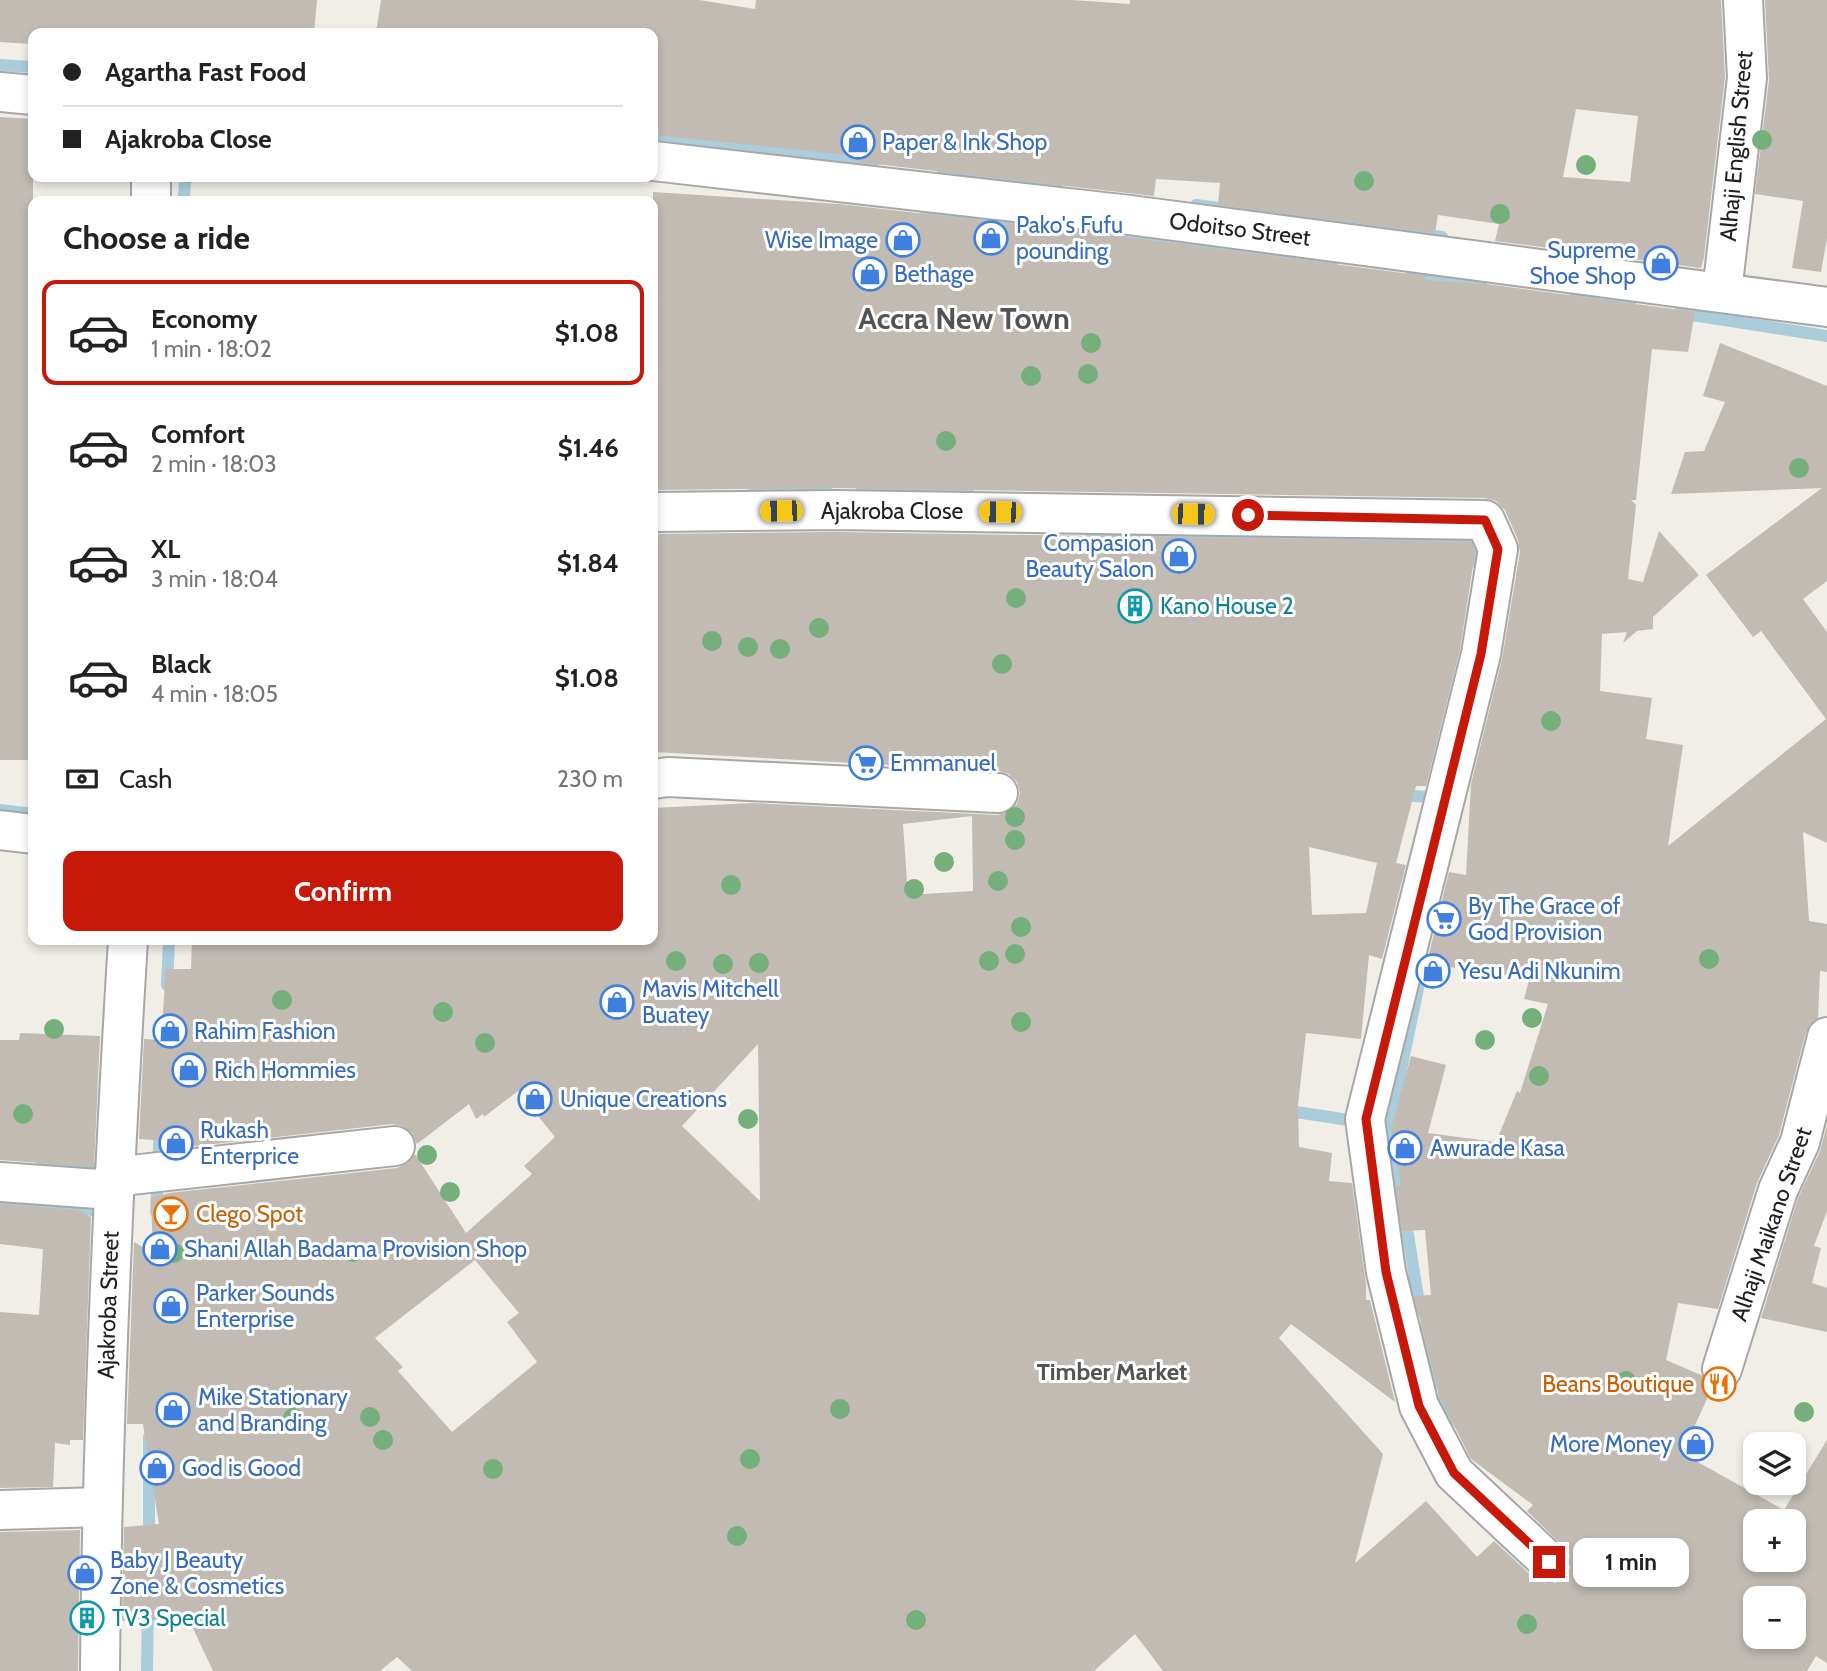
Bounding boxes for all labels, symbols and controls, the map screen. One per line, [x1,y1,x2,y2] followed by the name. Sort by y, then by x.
[1714,49,1758,243] street label: Alhaji English Street
[105,56,306,88] text: Agartha Fast Food
[105,123,272,155] text: Ajakroba Close
[839,123,877,161] shop icon: Paper & Ink Shop
[882,128,1048,156] place label: Paper & Ink Shop
[1168,206,1312,252] street label: Odoitso Street
[1016,211,1123,265] place label: Pako's Fufu pounding
[63,218,250,257] text: Choose a ride
[972,219,1010,257] shop icon: Pako's Fufu pounding
[884,221,922,259] shop icon: Wise Image
[765,226,878,254] place label: Wise Image
[1529,236,1636,290] place label: Supreme Shoe Shop
[1642,244,1680,282] shop icon: Supreme Shoe Shop
[851,255,889,293] shop icon: Bethage
[894,260,974,288] place label: Bethage
[858,300,1070,337] district label: Accra New Town
[67,301,130,364] icon: car
[151,303,257,335] text: Economy
[555,317,619,349] text: $1.08
[151,335,272,363] text: 1 min · 18:02
[67,416,130,479] icon: car
[151,418,245,450] text: Comfort
[558,432,619,464] text: $1.46
[151,450,277,478] text: 2 min · 18:03
[821,497,963,525] street label: Ajakroba Close
[1232,499,1264,531] route start
[760,500,803,522] car
[979,501,1022,523] car
[1172,503,1215,525] car
[1026,529,1154,583] place label: Compasion Beauty Salon
[67,531,130,594] icon: car
[151,533,180,565] text: XL
[1160,537,1198,575] shop icon: Compasion Beauty Salon
[557,547,619,579] text: $1.84
[151,565,278,593] text: 3 min · 18:04
[1116,587,1154,625] building icon: Kano House 2
[1160,592,1294,620] place label: Kano House 2
[67,646,130,709] icon: car
[151,648,211,680] text: Black
[555,662,619,694] text: $1.08
[151,680,278,708] text: 4 min · 18:05
[847,744,885,782] supermarket icon: Emmanuel
[890,749,997,777] place label: Emmanuel
[63,760,101,798] icon: cash
[119,763,172,795] text: Cash
[557,765,623,793] text: 230 m
[63,851,623,931] button: Confirm
[1468,892,1621,946] place label: By The Grace of God Provision
[1425,900,1463,938] supermarket icon: By The Grace of God Provision
[1414,952,1452,990] shop icon: Yesu Adi Nkunim
[1457,957,1621,985] place label: Yesu Adi Nkunim
[642,975,779,1029] place label: Mavis Mitchell Buatey
[598,983,636,1021] shop icon: Mavis Mitchell Buatey
[151,1012,189,1050] shop icon: Rahim Fashion
[194,1017,336,1045] place label: Rahim Fashion
[170,1051,208,1089] shop icon: Rich Hommies
[214,1056,356,1084] place label: Rich Hommies
[516,1080,554,1118] shop icon: Unique Creations
[560,1085,727,1113] place label: Unique Creations
[200,1116,299,1170] place label: Rukash Enterprice
[1725,1123,1817,1325] street label: Alhaji Maikano Street
[157,1124,195,1162] shop icon: Rukash Enterprice
[1386,1129,1424,1167] shop icon: Awurade Kasa
[1430,1134,1565,1162] place label: Awurade Kasa
[152,1195,190,1233] bar icon: Clego Spot
[196,1200,303,1228] place label: Clego Spot
[91,1230,125,1379] street label: Ajakroba Street
[141,1230,179,1268] shop icon: Shani Allah Badama Provision Shop
[184,1235,527,1263] place label: Shani Allah Badama Provision Shop
[196,1279,334,1333] place label: Parker Sounds Enterprise
[152,1287,190,1325] shop icon: Parker Sounds Enterprise
[1037,1357,1187,1386] district label: Timber Market
[1700,1365,1738,1403] restaurant icon: Beans Boutique
[1542,1370,1694,1398] place label: Beans Boutique
[198,1383,348,1437] place label: Mike Stationary and Branding
[154,1391,192,1429] shop icon: Mike Stationary and Branding
[1677,1425,1715,1463] shop icon: More Money
[1550,1430,1672,1458] place label: More Money
[1743,1432,1806,1649] map controls
[1743,1432,1806,1495] button: layers
[138,1449,176,1487] shop icon: God is Good
[182,1454,301,1482] place label: God is Good
[1743,1509,1806,1572] button: +
[1574,1538,1689,1586] callout: 1 min
[110,1546,284,1600] place label: Baby J Beauty Zone & Cosmetics
[1533,1546,1565,1578] route end
[1605,1548,1657,1576] text: 1 min
[66,1554,104,1592] shop icon: Baby J Beauty Zone & Cosmetics
[1743,1586,1806,1649] button: −
[68,1599,106,1637] building icon: TV3 Special
[112,1604,226,1632] place label: TV3 Special

